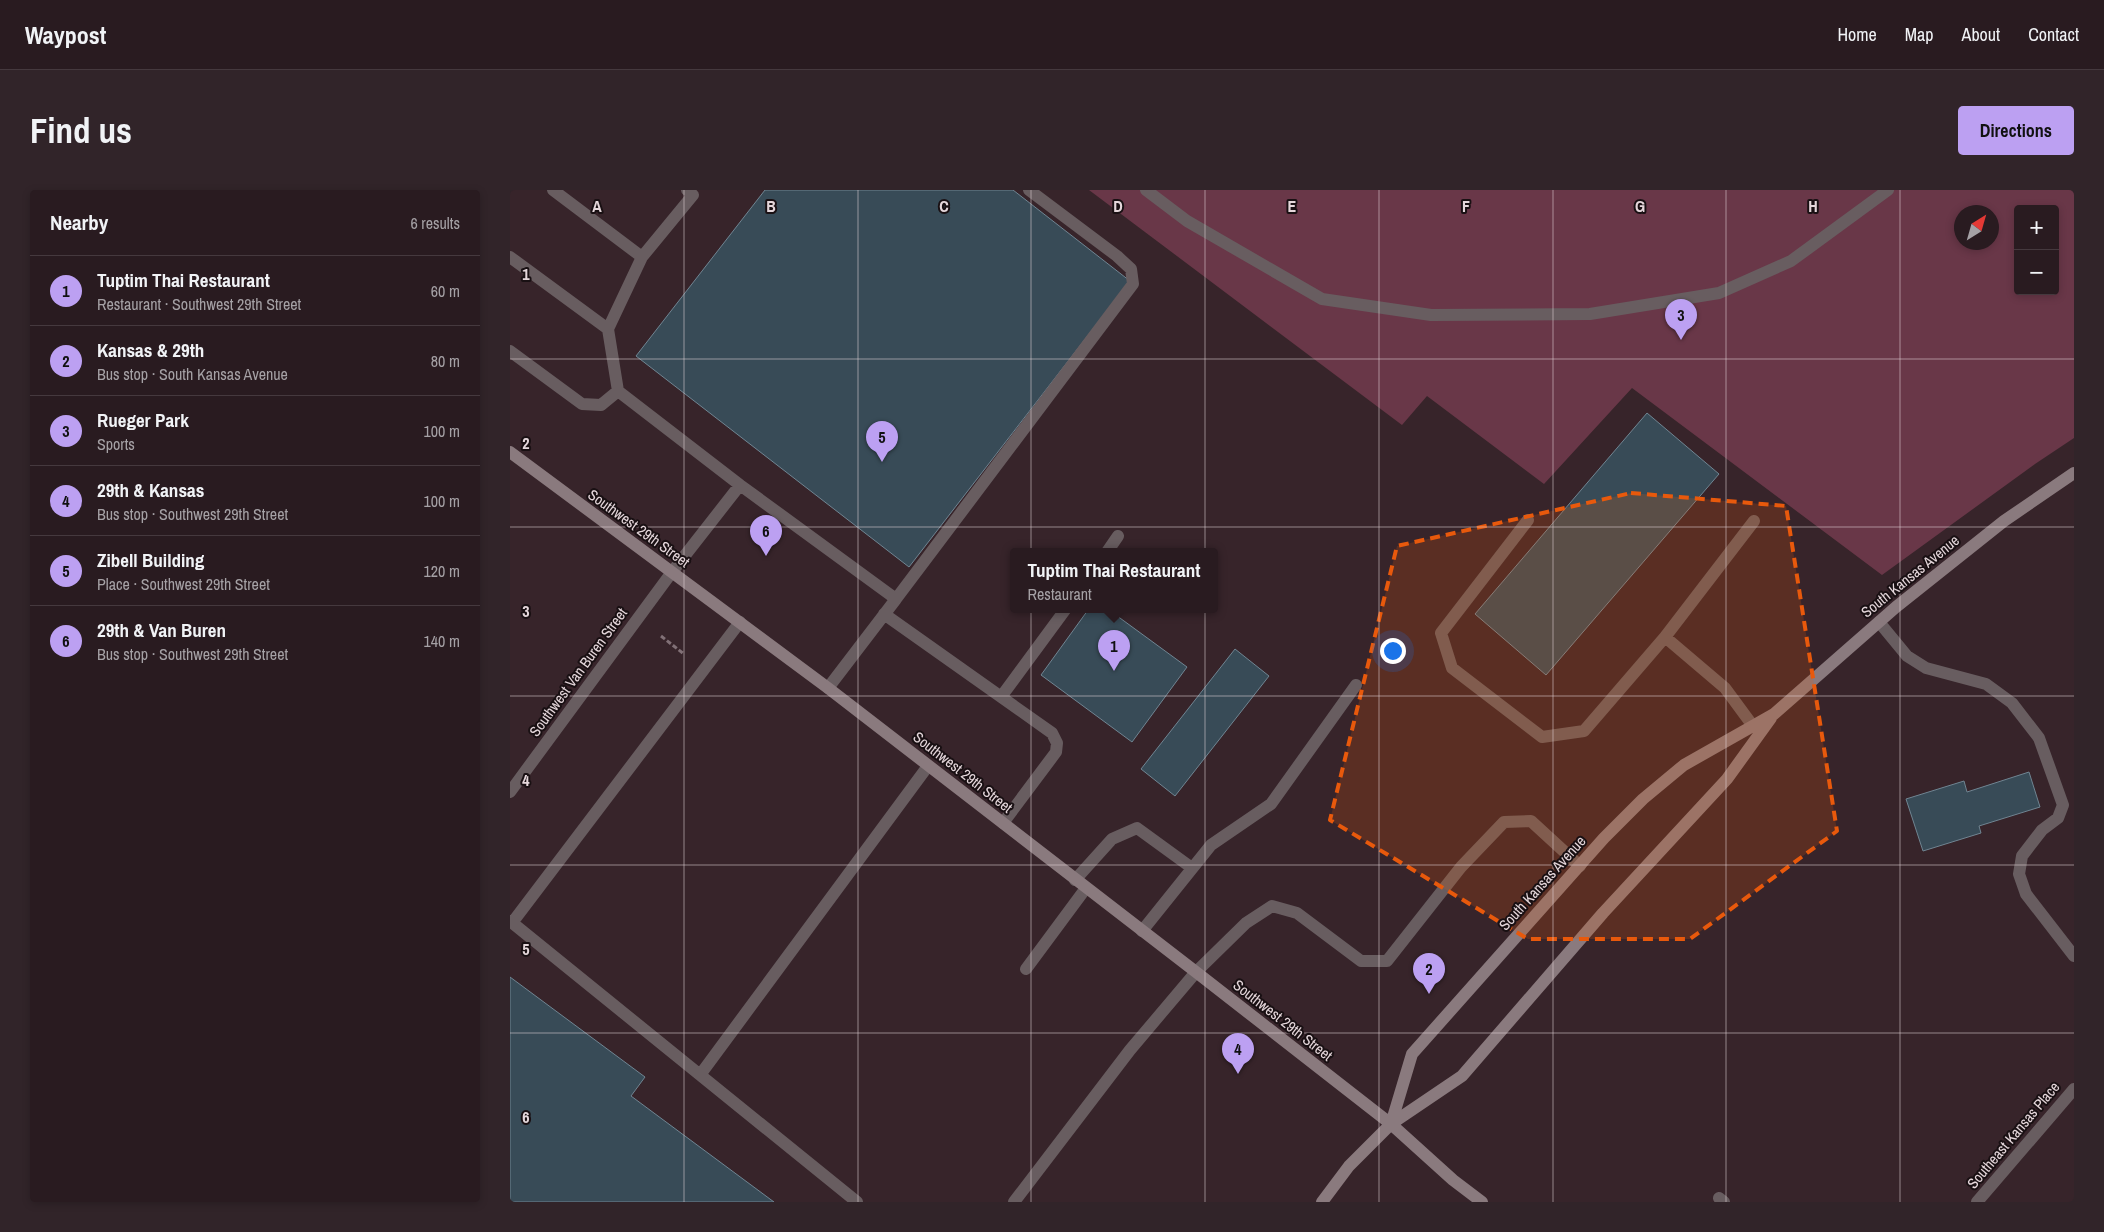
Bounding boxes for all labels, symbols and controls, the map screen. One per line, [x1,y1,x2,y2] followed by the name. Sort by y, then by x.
[25,19,106,51] text: Waypost
[1837,22,1877,47] text: Home
[1905,22,1934,47] text: Map
[1962,22,2000,47] text: About
[2028,22,2079,47] text: Contact
[1958,106,2074,155] button: Directions
[30,107,132,154] text: Find us
[592,195,602,217] text: A
[766,195,776,217] text: B
[939,195,949,217] text: C
[1113,195,1123,217] text: D
[1288,195,1297,217] text: E
[1462,195,1470,217] text: F
[1635,195,1645,217] text: G
[1808,195,1818,217] text: H
[1954,205,1999,250] north arrow
[2014,205,2059,295] map controls
[2014,205,2059,250] button: +
[50,208,108,237] text: Nearby
[410,212,460,234] text: 6 results
[2014,250,2059,295] button: −
[522,263,530,285] text: 1
[97,267,270,293] text: Tuptim Thai Restaurant
[62,280,70,302] text: 1
[431,280,460,302] text: 60 m
[97,293,301,315] text: Restaurant · Southwest 29th Street
[1665,299,1697,340] pin: 3
[97,337,204,363] text: Kansas & 29th
[62,350,70,372] text: 2
[431,350,460,372] text: 80 m
[97,363,288,385] text: Bus stop · South Kansas Avenue
[97,407,189,433] text: Rueger Park
[62,420,70,442] text: 3
[424,420,460,442] text: 100 m
[866,421,898,462] pin: 5
[522,432,530,454] text: 2
[97,433,135,455] text: Sports
[97,477,204,503] text: 29th & Kansas
[584,484,695,572] street label: Southwest 29th Street
[62,490,70,512] text: 4
[424,490,460,512] text: 100 m
[97,503,288,525] text: Bus stop · Southwest 29th Street
[750,515,782,556] pin: 6
[1856,530,1964,622] street label: South Kansas Avenue
[97,547,204,573] text: Zibell Building
[1010,548,1218,613] popup
[1028,557,1200,583] text: Tuptim Thai Restaurant
[62,560,70,582] text: 5
[424,560,460,582] text: 120 m
[97,573,270,595] text: Place · Southwest 29th Street
[1028,583,1092,605] text: Restaurant
[522,600,530,622] text: 3
[524,603,632,741] street label: Southwest Van Buren Street
[97,617,226,643] text: 29th & Van Buren
[62,630,70,652] text: 6
[424,630,460,652] text: 140 m
[1098,630,1130,671] pin: 1
[1380,638,1406,664] your location
[97,643,288,665] text: Bus stop · Southwest 29th Street
[909,726,1018,818] street label: Southwest 29th Street
[522,769,530,791] text: 4
[1494,831,1590,935] street label: South Kansas Avenue
[522,938,530,960] text: 5
[1413,953,1445,994] pin: 2
[1229,974,1338,1066] street label: Southwest 29th Street
[1222,1033,1254,1074] pin: 4
[1962,1077,2064,1193] street label: Southeast Kansas Place
[522,1106,530,1128] text: 6

